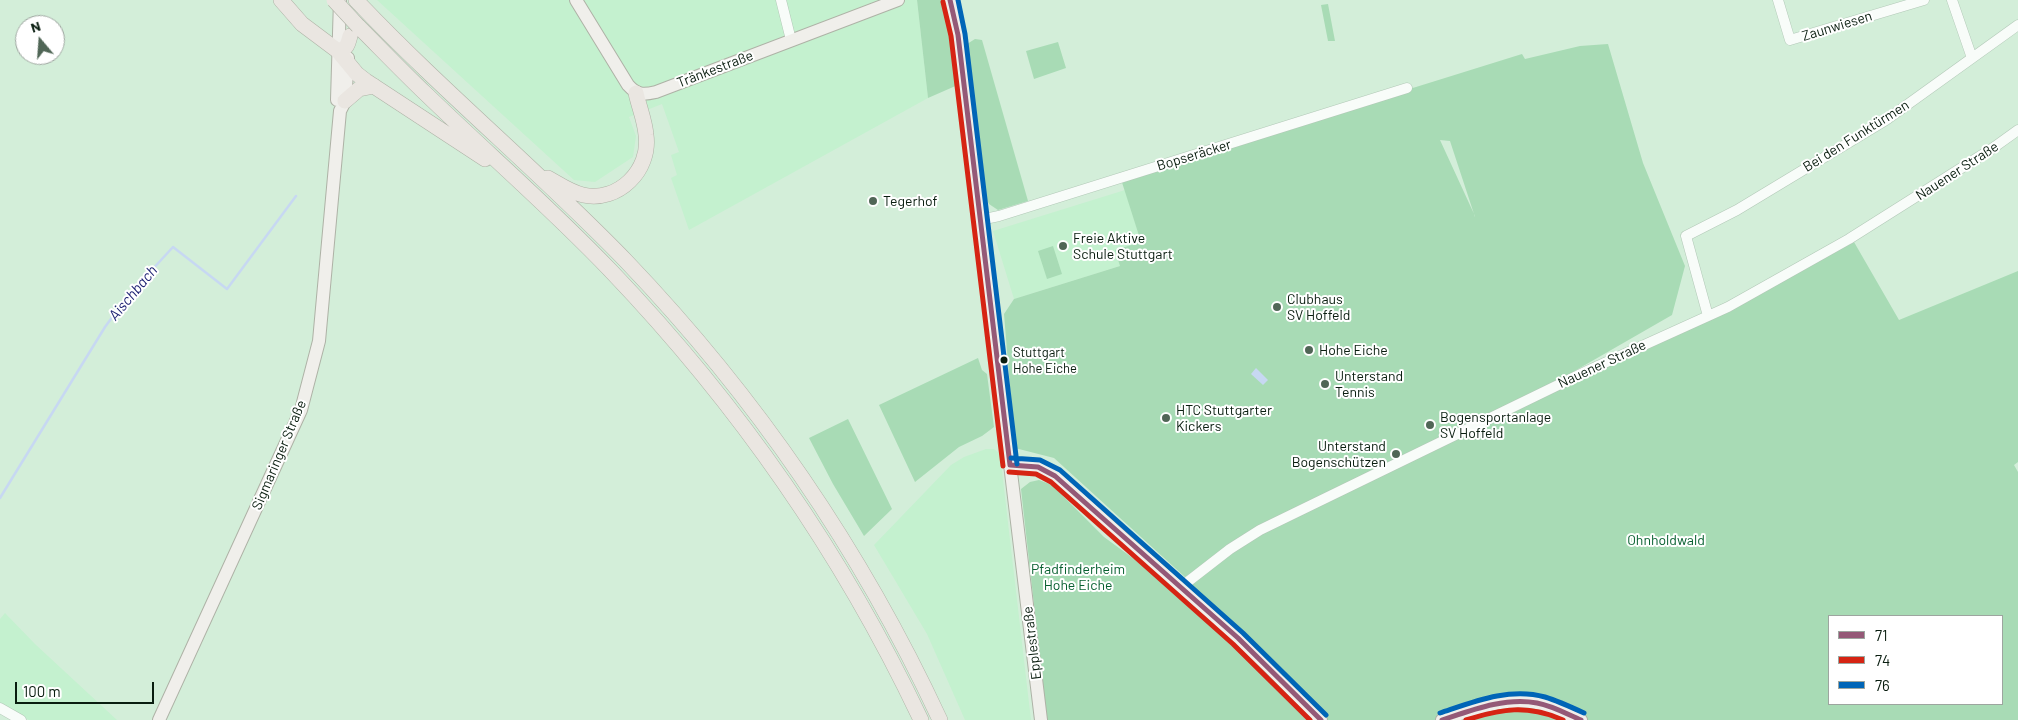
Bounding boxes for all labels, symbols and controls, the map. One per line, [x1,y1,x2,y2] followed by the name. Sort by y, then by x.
[1800,7,1874,45] street label: Zaunwiesen
[15,15,65,65] north arrow
[28,17,43,36] text: N
[674,47,756,91] street label: Tränkestraße
[1800,97,1912,175] street label: Bei den Funktürmen
[1155,136,1233,174] street label: Bopseräcker
[1913,138,2001,204] street label: Nauener Straße
[883,193,937,209] place label: Tegerhof
[867,195,879,207] marker: Tegerhof
[1073,230,1173,262] place label: Freie Aktive Schule Stuttgart
[1057,240,1069,252] marker: Freie Aktive Schule Stuttgart
[105,262,161,324] water label: Aischbach
[1287,291,1350,324] place label: Clubhaus SV Hoffeld
[1271,301,1283,313] marker: Clubhaus SV Hoffeld
[1555,336,1649,392] street label: Nauener Straße
[1319,342,1388,358] place label: Hohe Eiche
[1303,344,1315,356] marker: Hohe Eiche
[1013,345,1077,376] place label: Stuttgart Hohe Eiche
[999,355,1009,365] marker: Stuttgart Hohe Eiche
[1335,368,1403,401] place label: Unterstand Tennis
[1319,378,1331,390] marker: Unterstand Tennis
[248,398,310,512] street label: Sigmaringer Straße
[1176,402,1272,434] place label: HTC Stuttgarter Kickers
[1440,409,1551,442] place label: Bogensportanlage SV Hoffeld
[1160,412,1172,424] marker: HTC Stuttgarter Kickers
[1424,419,1436,431] marker: Bogensportanlage SV Hoffeld
[1292,438,1386,471] place label: Unterstand Bogenschützen
[1390,448,1402,460] marker: Unterstand Bogenschützen
[1627,532,1705,548] park label: Ohnholdwald
[1031,561,1125,594] park label: Pfadfinderheim Hohe Eiche
[1019,605,1045,681] street label: Epplestraße
[1828,615,2003,705] legend
[1875,626,1887,644] text: 71
[1875,651,1890,669] text: 74
[18,672,156,704] scale bar
[1875,676,1890,694] text: 76
[23,682,61,700] text: 100 m

